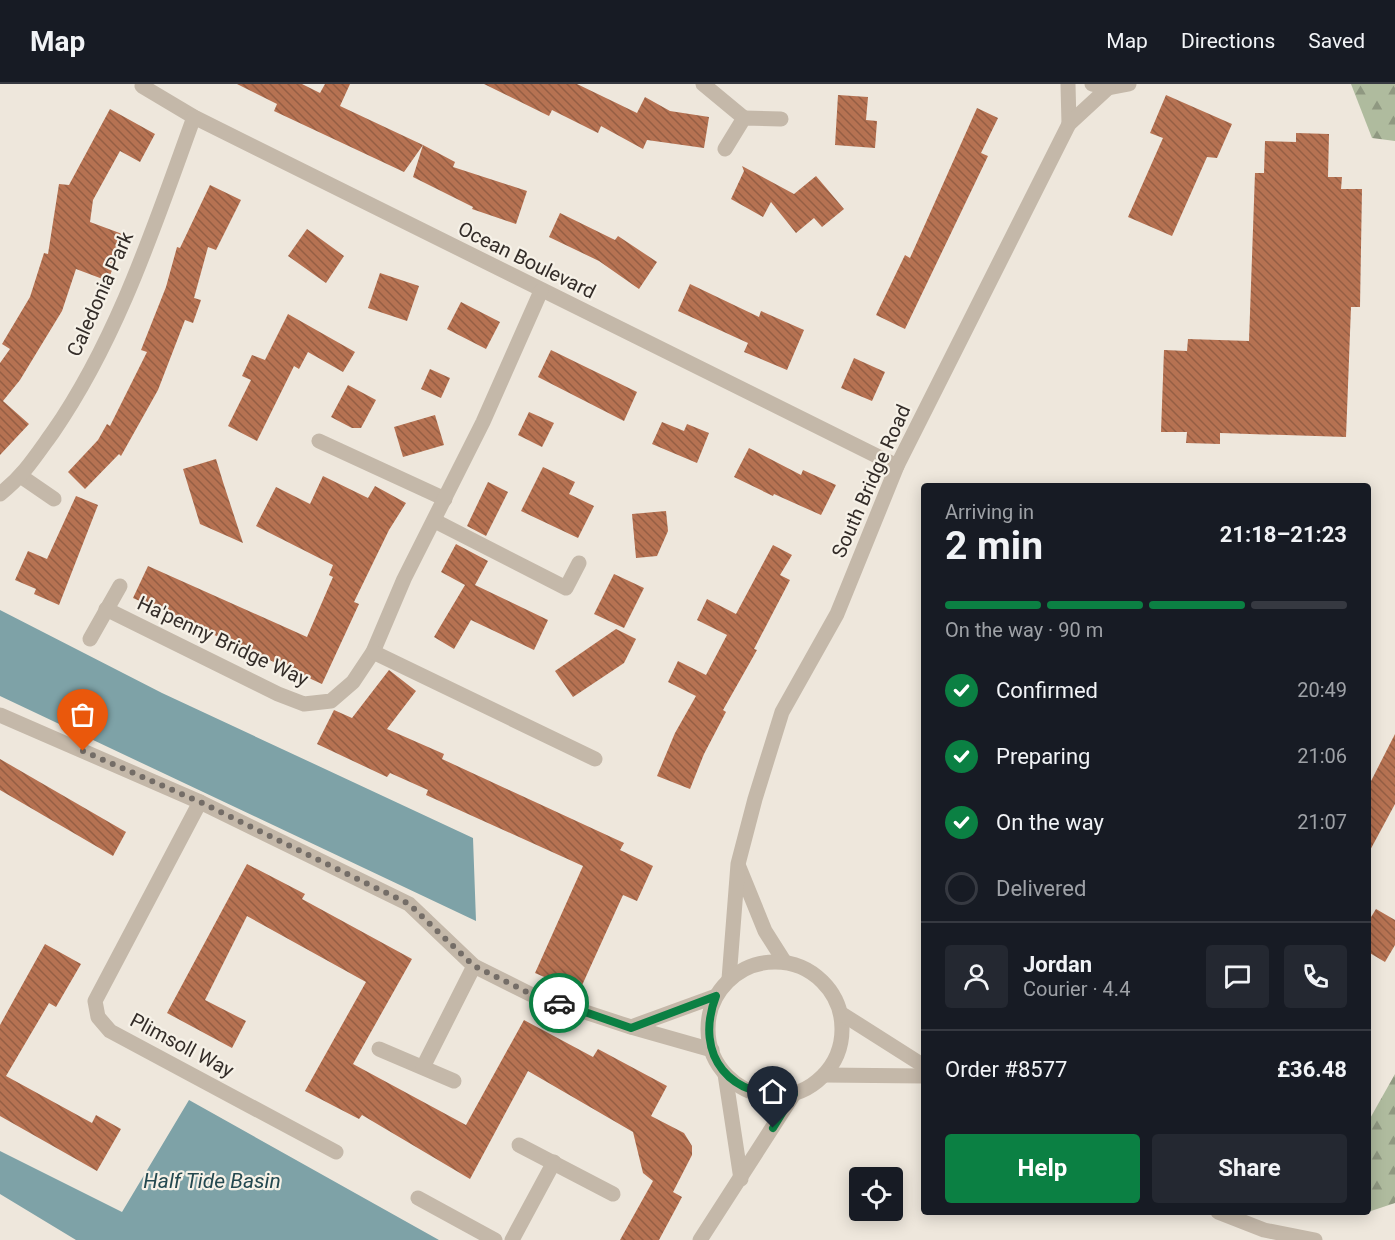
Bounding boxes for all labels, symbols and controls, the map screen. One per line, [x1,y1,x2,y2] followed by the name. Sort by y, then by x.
[30,25,85,58] text: Map
[1106,29,1148,53] text: Map
[1181,29,1275,53] text: Directions
[1308,29,1365,53] text: Saved
[454,216,600,304] street label: Ocean Boulevard
[62,227,139,360] street label: Caledonia Park
[827,401,915,561] street label: South Bridge Road
[945,500,1034,524] text: Arriving in
[1220,522,1347,547] text: 21:18–21:23
[945,523,1043,569] text: 2 min
[134,591,313,691] street label: Ha'penny Bridge Way
[945,618,1103,642] text: On the way · 90 m
[945,674,978,707] icon: check
[996,678,1098,703] text: Confirmed
[1297,678,1347,702] text: 20:49
[57,689,108,751] pin
[66,698,99,731] icon: bag
[945,740,978,773] icon: check
[996,744,1090,769] text: Preparing
[1297,744,1347,768] text: 21:06
[945,806,978,839] icon: check
[996,810,1104,835] text: On the way
[1297,810,1347,834] text: 21:07
[996,876,1086,901] text: Delivered
[945,945,1008,1008] button: person
[1206,945,1269,1008] button: chat
[1284,945,1347,1008] button: phone
[1023,952,1092,977] text: Jordan
[529,973,589,1033] courier
[1023,977,1130,1001] text: Courier · 4.4
[543,987,576,1020] icon: car
[126,1008,238,1083] street label: Plimsoll Way
[945,1057,1067,1082] text: Order #8577
[1277,1057,1347,1082] text: £36.48
[747,1066,798,1128] pin
[756,1075,789,1108] icon: home
[945,1134,1140,1203] button: Help
[1152,1134,1347,1203] button: Share
[849,1167,903,1221] map controls
[849,1167,903,1221] button: locate
[143,1169,281,1193] water label: Half Tide Basin

